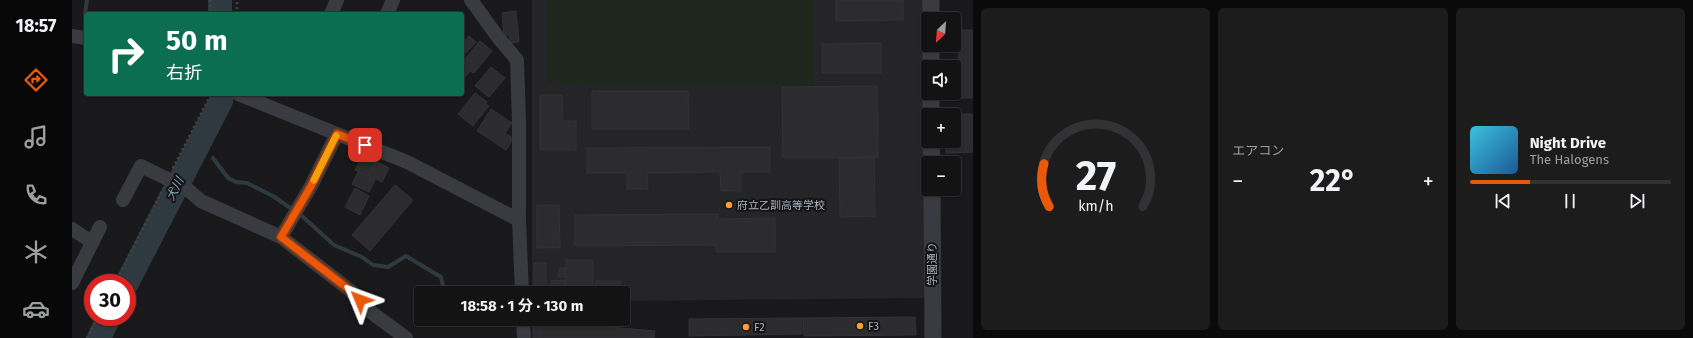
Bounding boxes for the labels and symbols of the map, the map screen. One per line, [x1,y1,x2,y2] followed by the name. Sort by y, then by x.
[921,12,961,52] north arrow
[348,128,382,162] pin
[163,173,188,203] water label: 犬川
[737,199,825,212] place label: 府立乙訓高等学校
[724,200,734,210] marker: 府立乙訓高等学校
[926,242,939,286] street label: 学園通り
[84,274,136,326] speed limit sign: 30
[339,279,381,321] position arrow
[868,320,879,333] place label: F3
[754,321,765,334] place label: F2
[855,321,865,331] marker: F3
[741,322,751,332] marker: F2

